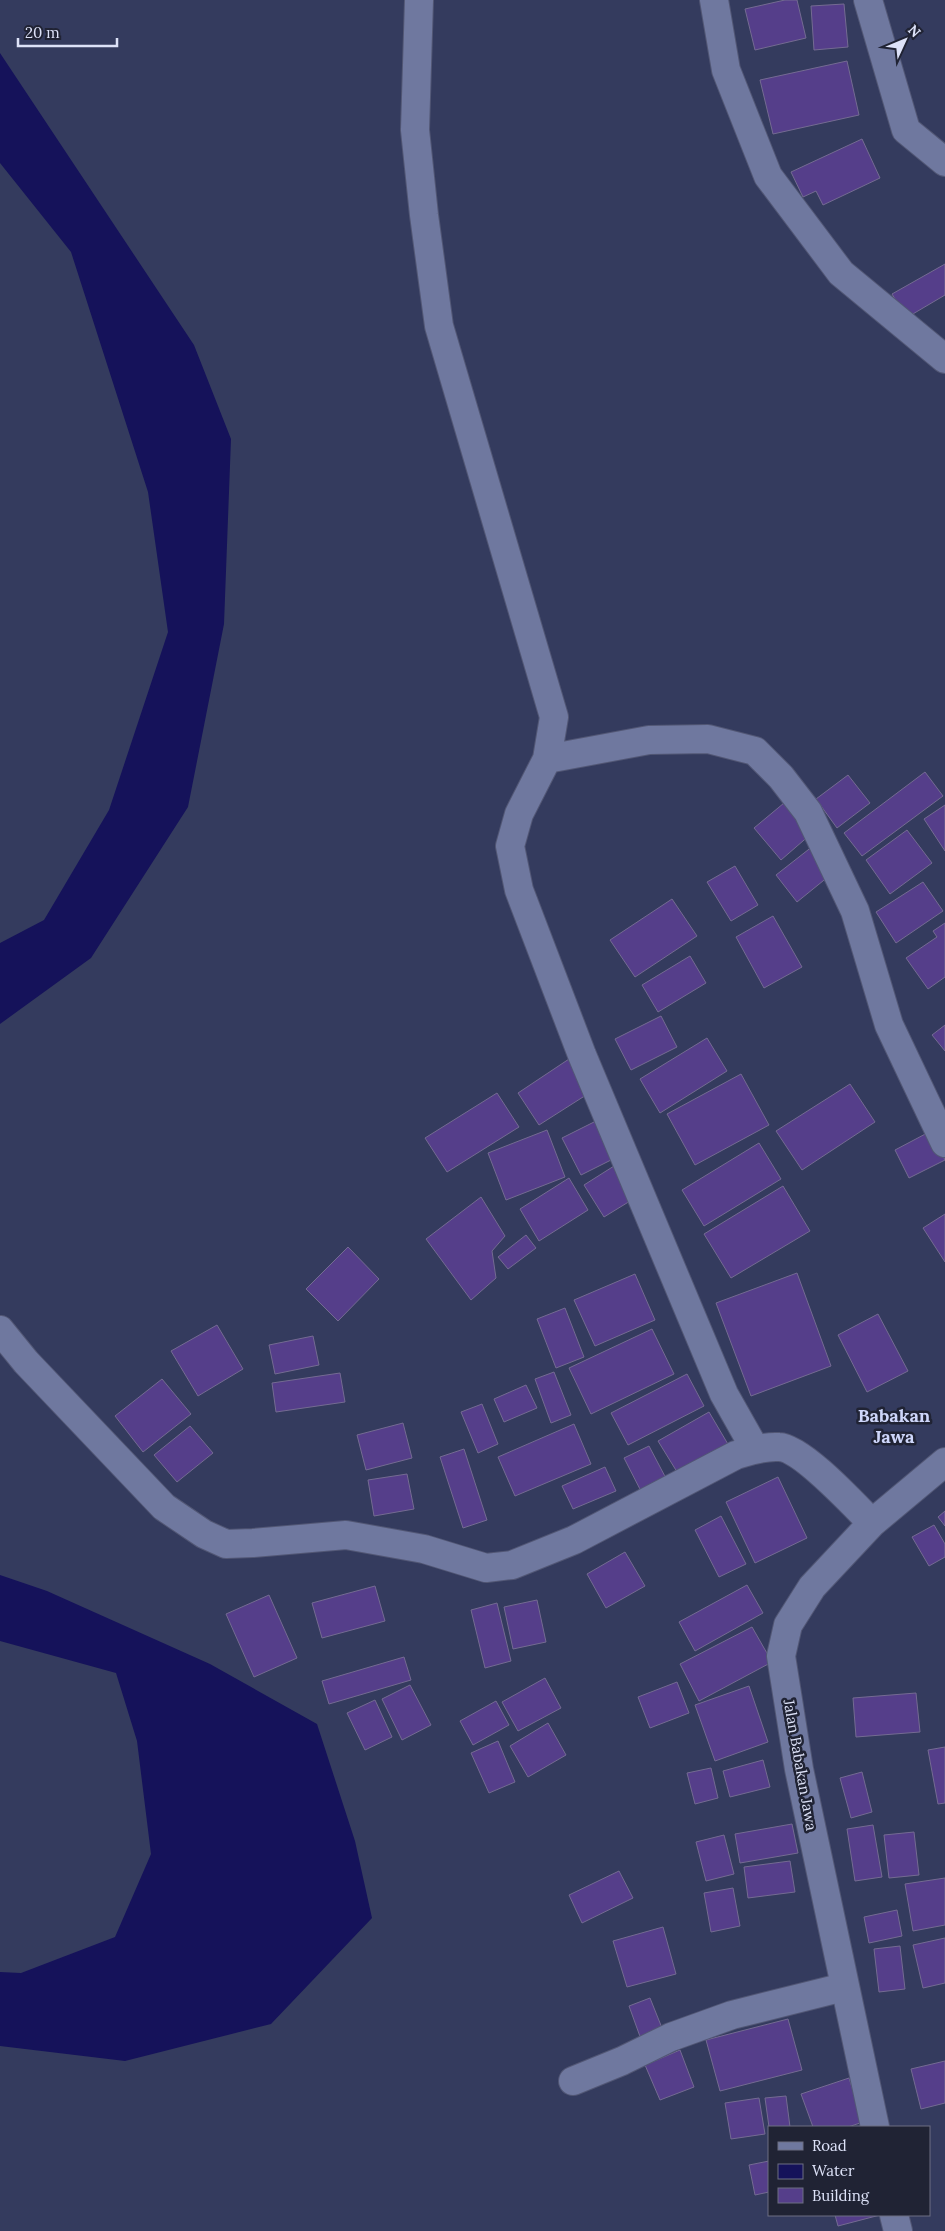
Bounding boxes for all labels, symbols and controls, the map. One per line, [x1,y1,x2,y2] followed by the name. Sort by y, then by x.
[18,15,116,47] scale bar
[880,15,930,65] north arrow
[904,21,925,41] text: N
[25,23,60,42] text: 20 m
[858,1404,931,1448] district label: Babakan Jawa
[779,1697,821,1832] street label: Jalan Babakan Jawa
[768,2126,930,2216] legend
[812,2136,847,2155] text: Road
[812,2161,855,2180] text: Water
[812,2186,870,2205] text: Building

